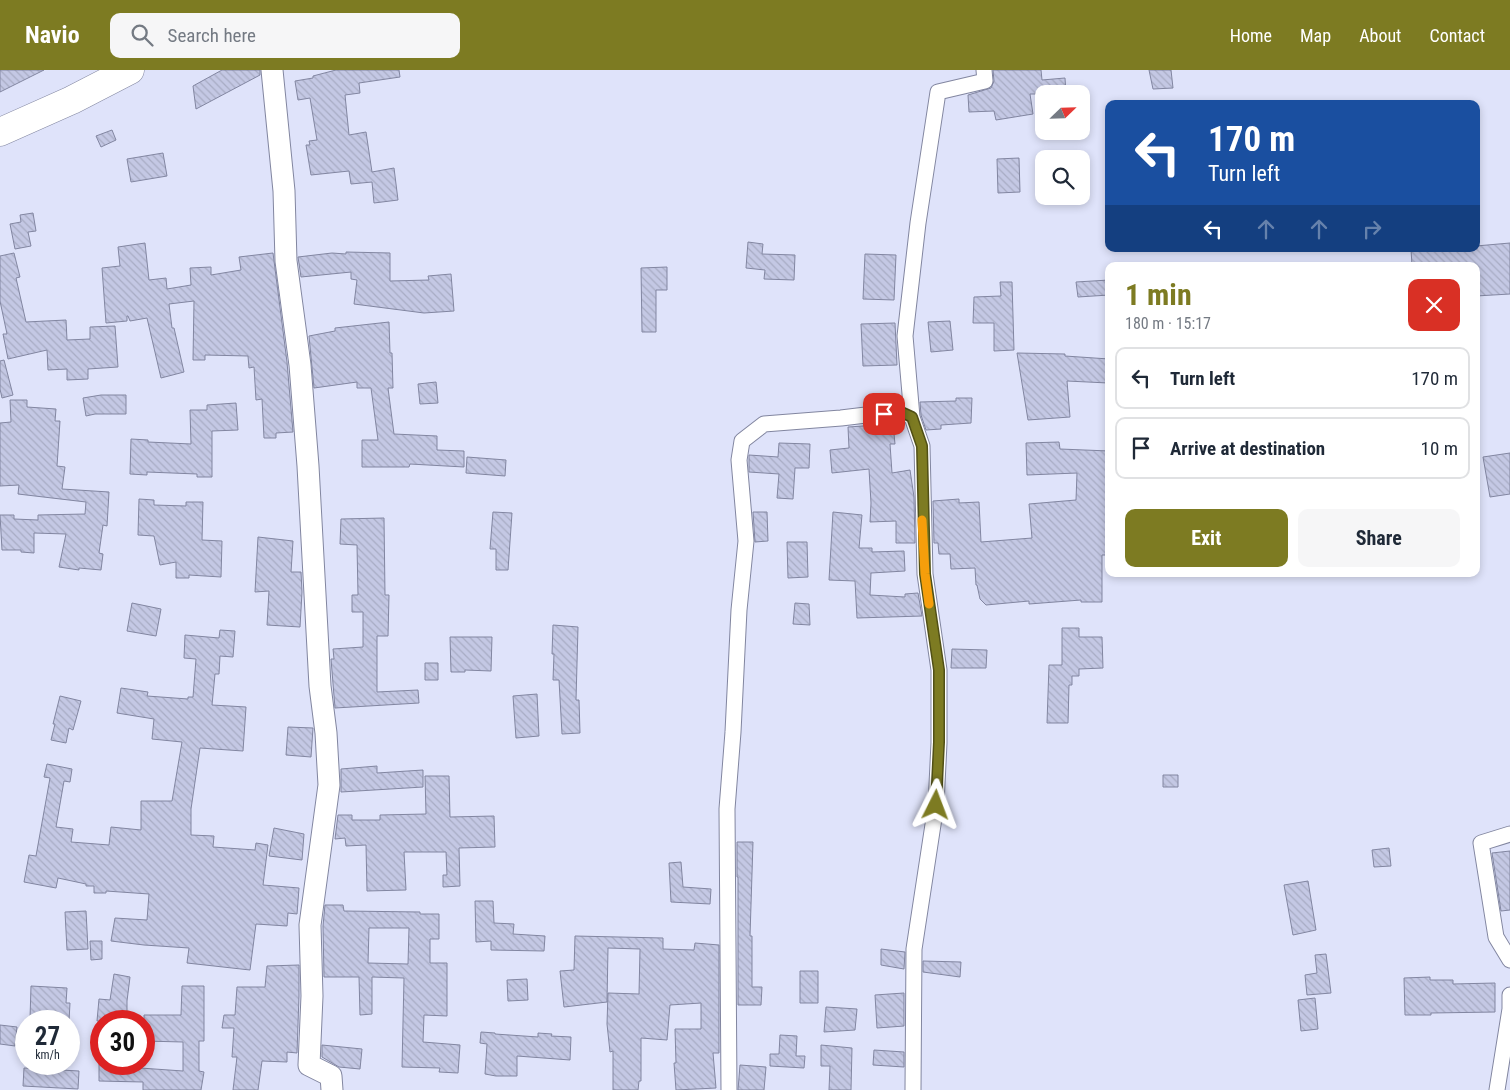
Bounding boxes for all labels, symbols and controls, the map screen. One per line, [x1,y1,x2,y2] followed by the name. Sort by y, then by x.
[110,13,460,58] search box
[25,21,80,49] text: Navio
[128,21,156,49] icon: search
[168,24,256,47] text: Search here
[1230,25,1272,46] text: Home
[1300,25,1331,46] text: Map
[1359,25,1401,46] text: About
[1429,25,1485,46] text: Contact
[1035,85,1090,140] north arrow
[1035,85,1090,205] map controls
[1208,119,1295,160] text: 170 m
[1125,120,1190,185] icon: left
[1035,150,1090,205] button: search
[1208,161,1280,186] text: Turn left
[1199,215,1227,243] icon: left
[1252,215,1280,243] icon: ahead
[1305,215,1333,243] icon: ahead
[1358,215,1386,243] icon: right
[1125,277,1192,312] text: 1 min
[1408,279,1460,331] button: close
[1125,314,1211,333] text: 180 m · 15:17
[1127,364,1155,392] icon: left
[1170,367,1235,390] text: Turn left
[1411,367,1458,390] text: 170 m
[863,393,905,435] pin
[870,400,898,428] icon: arrive
[1127,434,1155,462] icon: arrive
[1170,437,1325,460] text: Arrive at destination
[1421,437,1458,460] text: 10 m
[1125,509,1288,567] button: Exit
[1298,509,1460,567] button: Share
[909,778,961,830] position arrow
[90,1010,155,1075] speed limit sign: 30
[35,1022,60,1051] text: 27
[35,1048,60,1062] text: km/h

